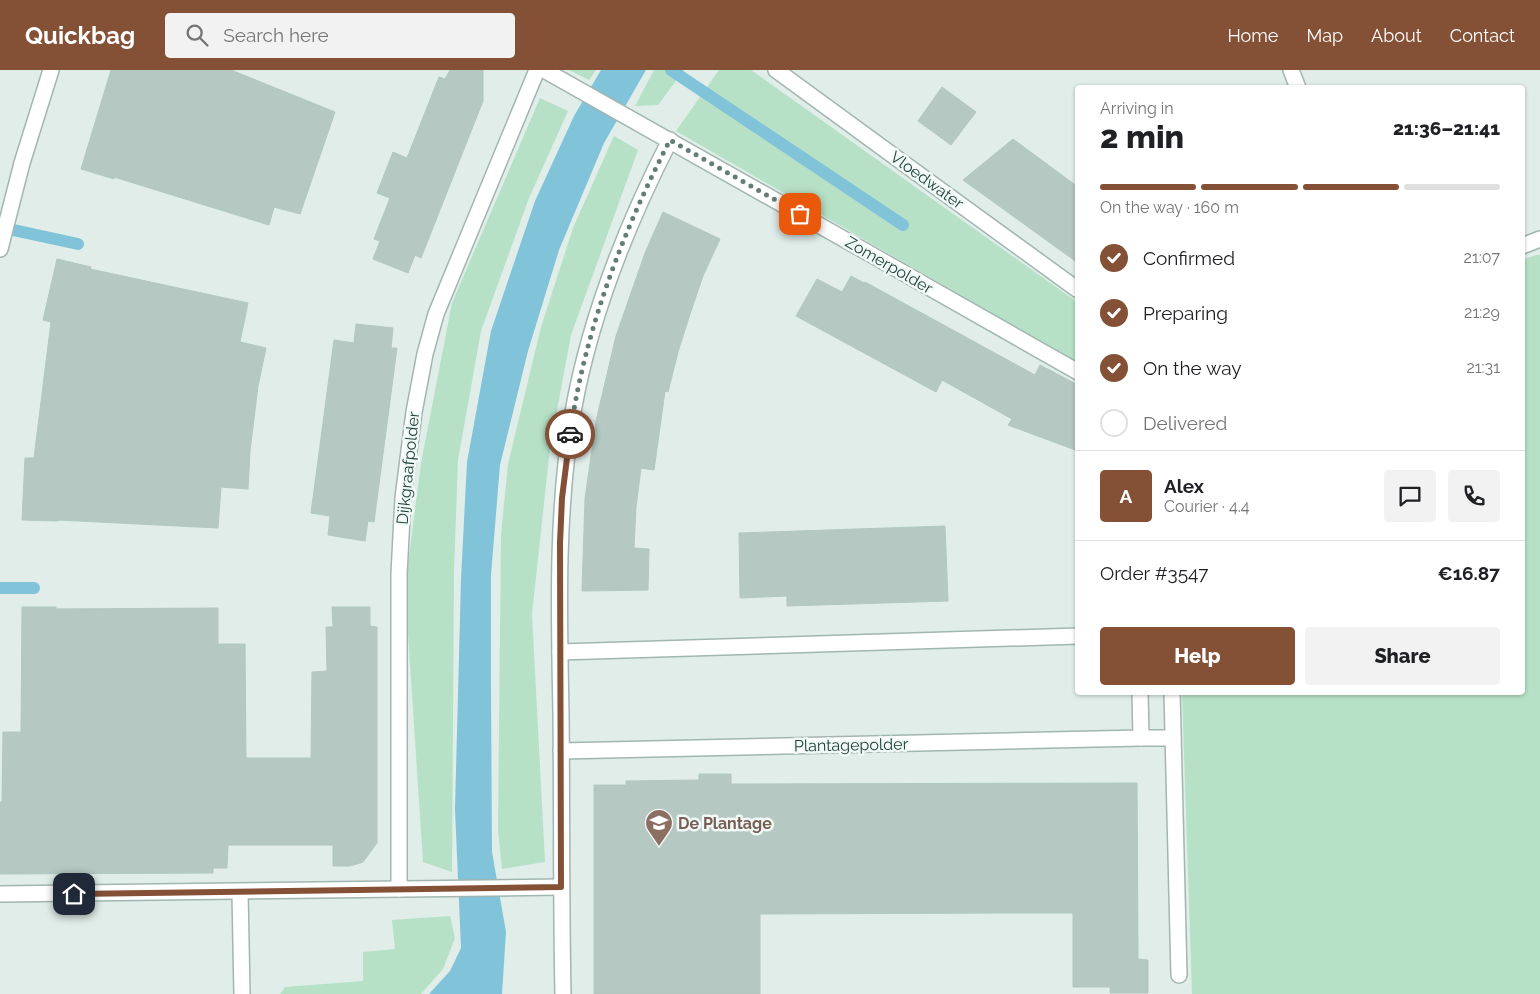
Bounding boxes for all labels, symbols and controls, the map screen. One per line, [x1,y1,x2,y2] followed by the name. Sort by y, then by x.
[165,13,515,58] search box
[25,21,135,50] text: Quickbag
[183,21,211,49] icon: search
[223,24,329,46] text: Search here
[1227,25,1278,46] text: Home
[1306,25,1343,46] text: Map
[1371,25,1422,46] text: About
[1450,25,1515,46] text: Contact
[1100,99,1174,118] text: Arriving in
[1393,117,1500,139] text: 21:36–21:41
[1100,118,1184,155] text: 2 min
[887,147,968,213] street label: Vloedwater
[779,193,821,235] pin
[1100,198,1239,217] text: On the way · 160 m
[786,200,814,228] icon: bag
[842,232,936,298] street label: Zomerpolder
[1100,244,1128,272] icon: check
[1143,247,1235,269] text: Confirmed
[1464,248,1500,267] text: 21:07
[1100,299,1128,327] icon: check
[1143,302,1228,324] text: Preparing
[1464,303,1500,322] text: 21:29
[1100,354,1128,382] icon: check
[1143,357,1242,379] text: On the way
[1466,358,1500,377] text: 21:31
[545,409,595,459] courier
[393,410,423,525] street label: Dijkgraafpolder
[1143,412,1227,434] text: Delivered
[556,420,584,448] icon: car
[1384,470,1436,522] button: chat
[1448,470,1500,522] button: phone
[1164,475,1204,497] text: Alex
[1120,485,1132,507] text: A
[1164,497,1249,516] text: Courier · 4.4
[1100,562,1209,584] text: Order #3547
[1438,562,1500,584] text: €16.87
[1100,627,1295,685] button: Help
[1305,627,1500,685] button: Share
[794,734,909,755] street label: Plantagepolder
[644,808,674,847] school or university icon: De Plantage
[678,814,772,833] place label: De Plantage
[53,873,95,915] pin
[60,880,88,908] icon: home

